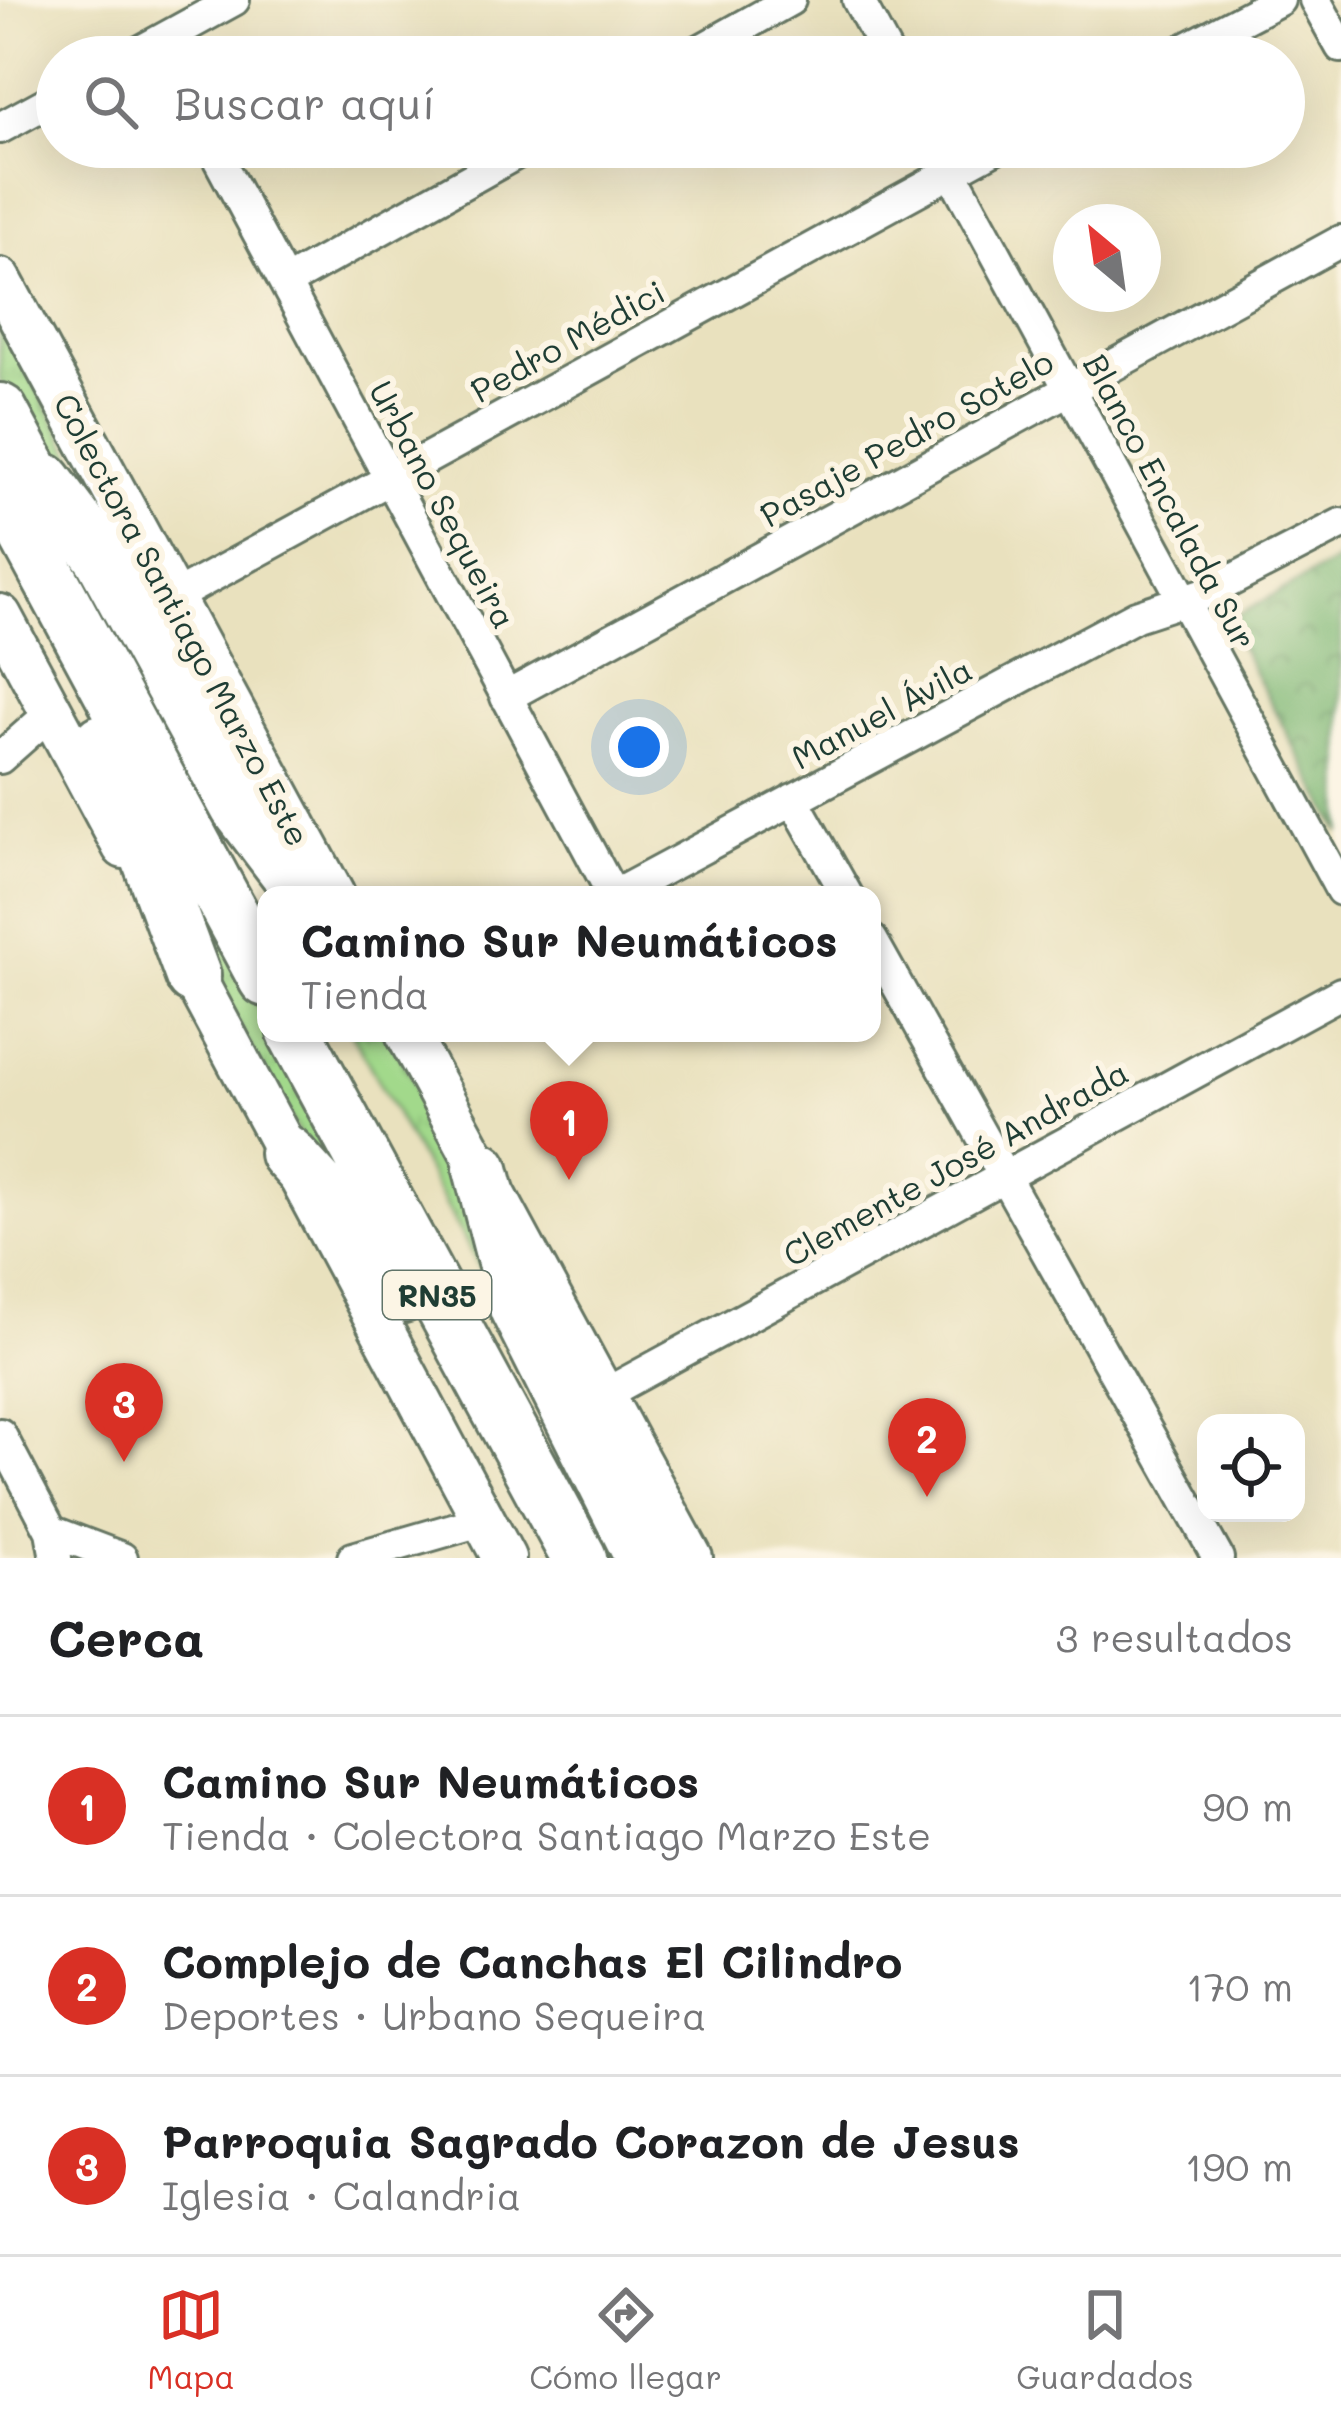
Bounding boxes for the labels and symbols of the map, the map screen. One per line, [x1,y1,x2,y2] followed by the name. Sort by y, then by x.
[1053,204,1161,312] north arrow
[462,269,672,411] street label: Pedro Médici
[752,339,1060,535] street label: Pasaje Pedro Sotelo
[1075,346,1267,656] street label: Blanco Encalada Sur
[361,373,527,635] street label: Urbano Sequeira
[45,385,321,853] street label: Colectora Santiago Marzo Este
[783,646,979,778] street label: Manuel Ávila
[609,717,669,777] your location
[775,1049,1135,1275] street label: Clemente José Andrada
[530,1081,608,1180] pin: 1
[383,1271,491,1319] road number: RN35
[85,1363,163,1462] pin: 3
[888,1398,966,1497] pin: 2

